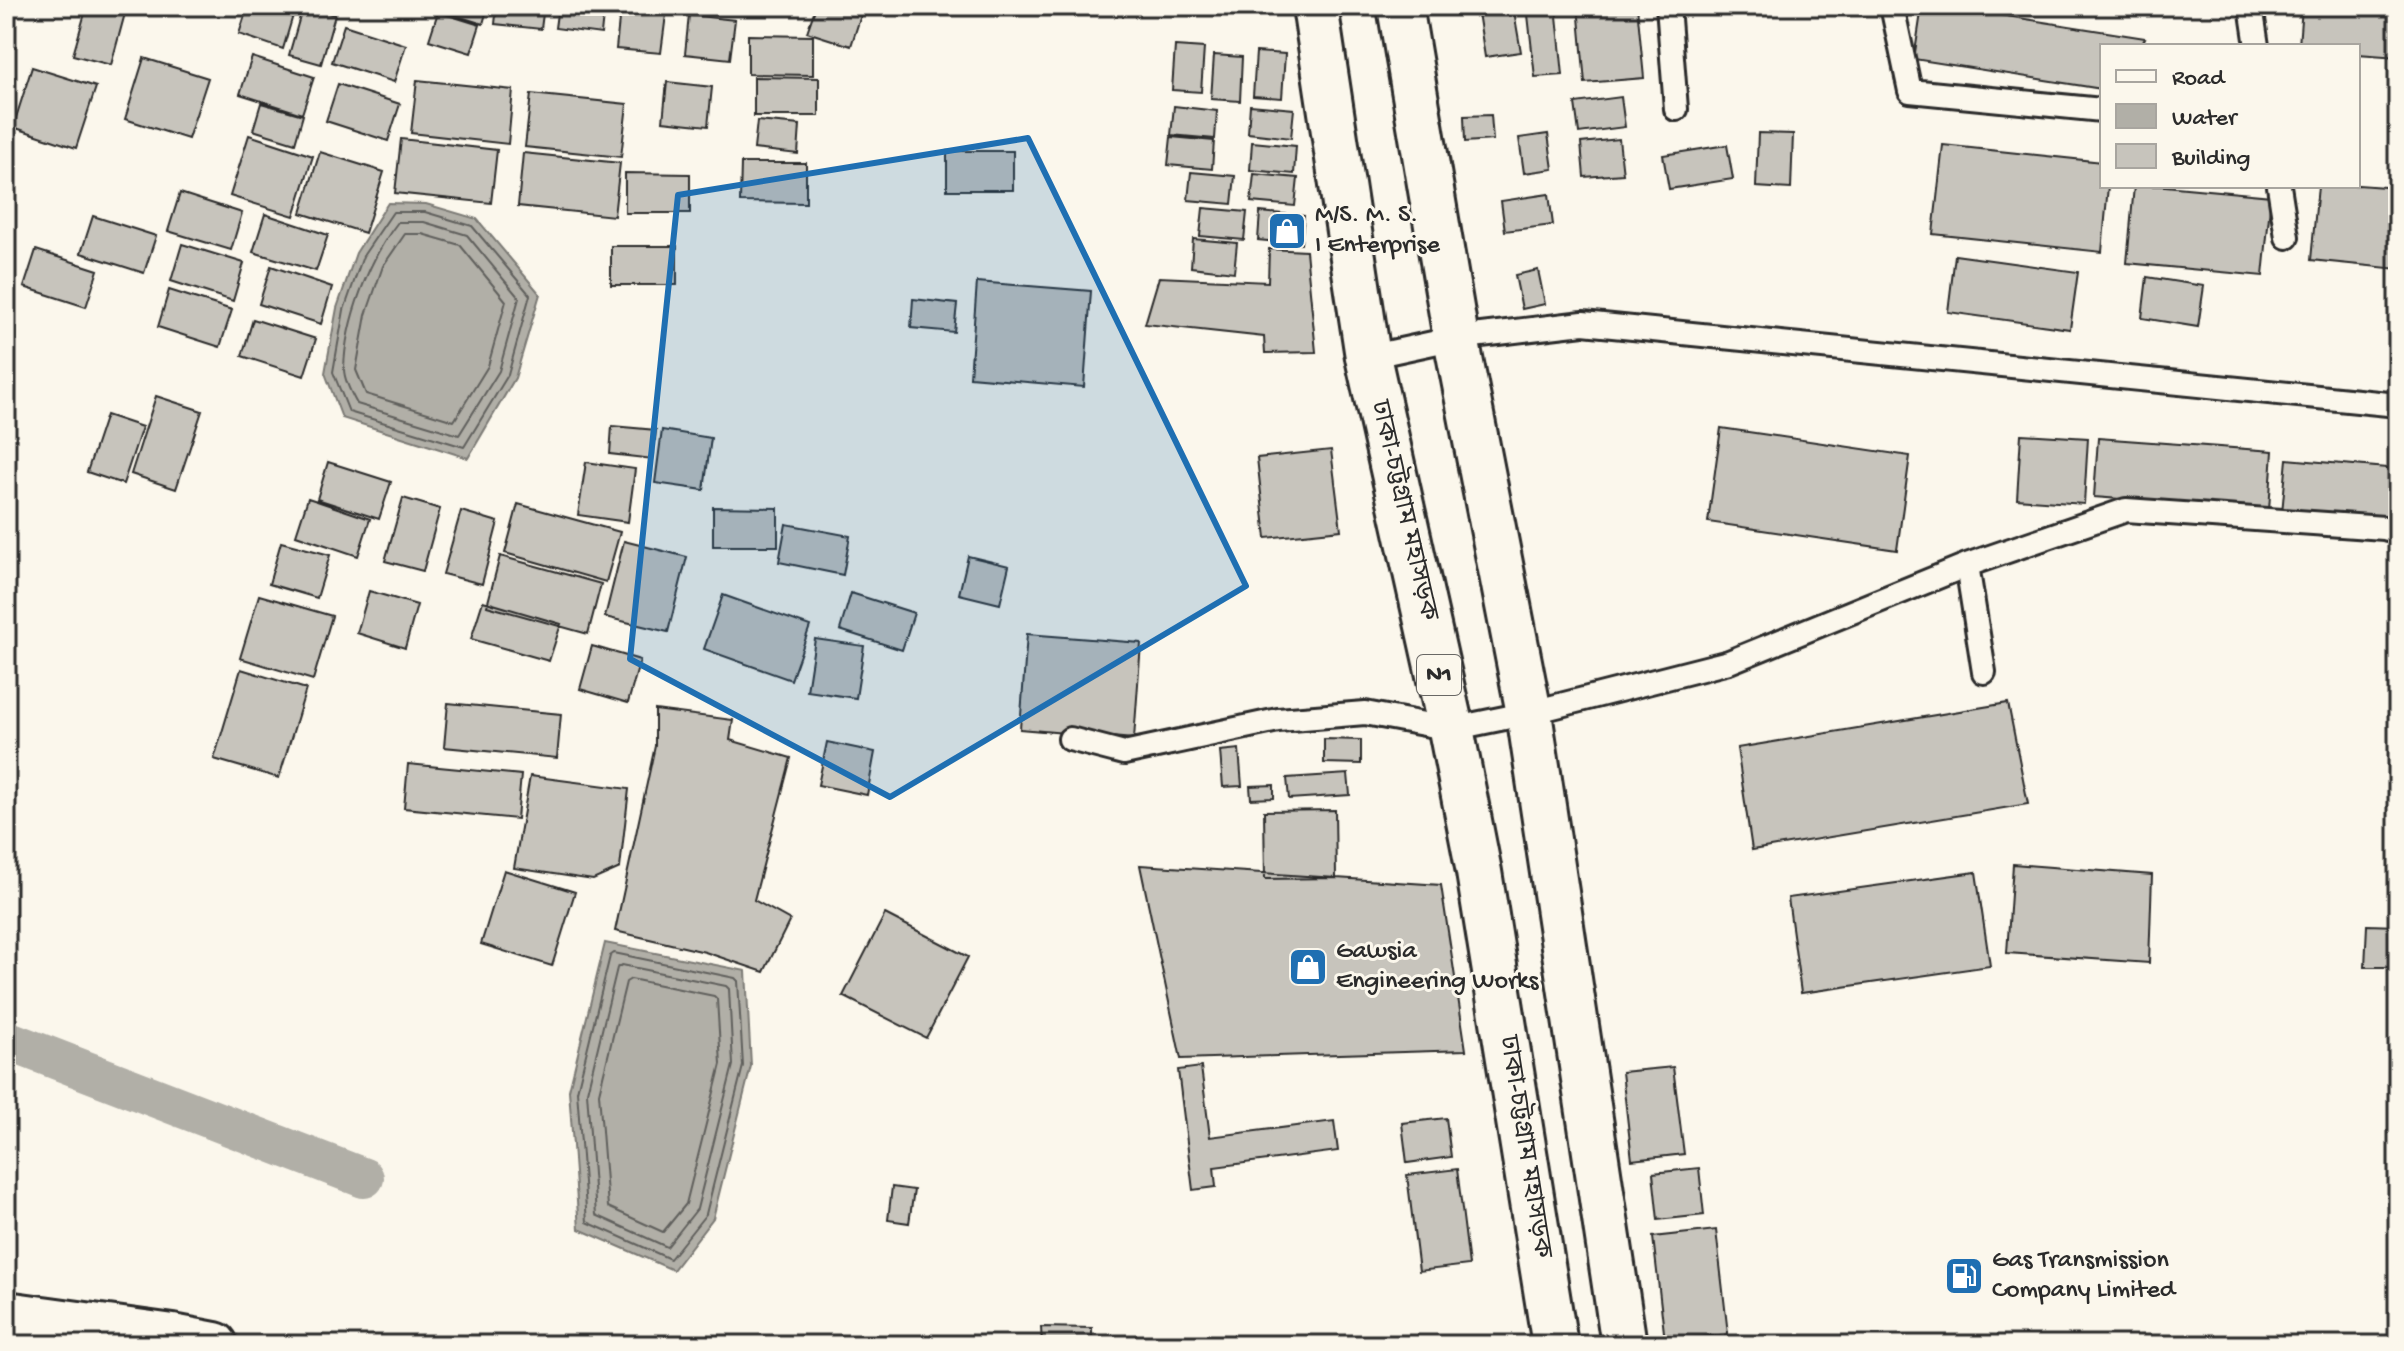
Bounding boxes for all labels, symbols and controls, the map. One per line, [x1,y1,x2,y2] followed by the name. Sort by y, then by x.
[2100,44,2360,188] legend
[2172,65,2226,94] text: Road
[2172,105,2239,134] text: Water
[2171,145,2250,174] text: Building
[1315,201,1440,262] place label: M/S. M. S. I Enterprise
[1266,210,1308,252] shop icon: M/S. M. S. I Enterprise
[1361,396,1446,625] street label: ঢাকা-চট্টগ্রাম মহাসড়ক
[1417,655,1461,695] road number: N1
[1336,937,1540,998] place label: Gawsia Engineering Works
[1287,946,1329,988] shop icon: Gawsia Engineering Works
[1490,1032,1559,1262] street label: ঢাকা-চট্টগ্রাম মহাসড়ক
[1992,1246,2177,1307] place label: Gas Transmission Company Limited
[1943,1255,1985,1297] fuel station icon: Gas Transmission Company Limited

